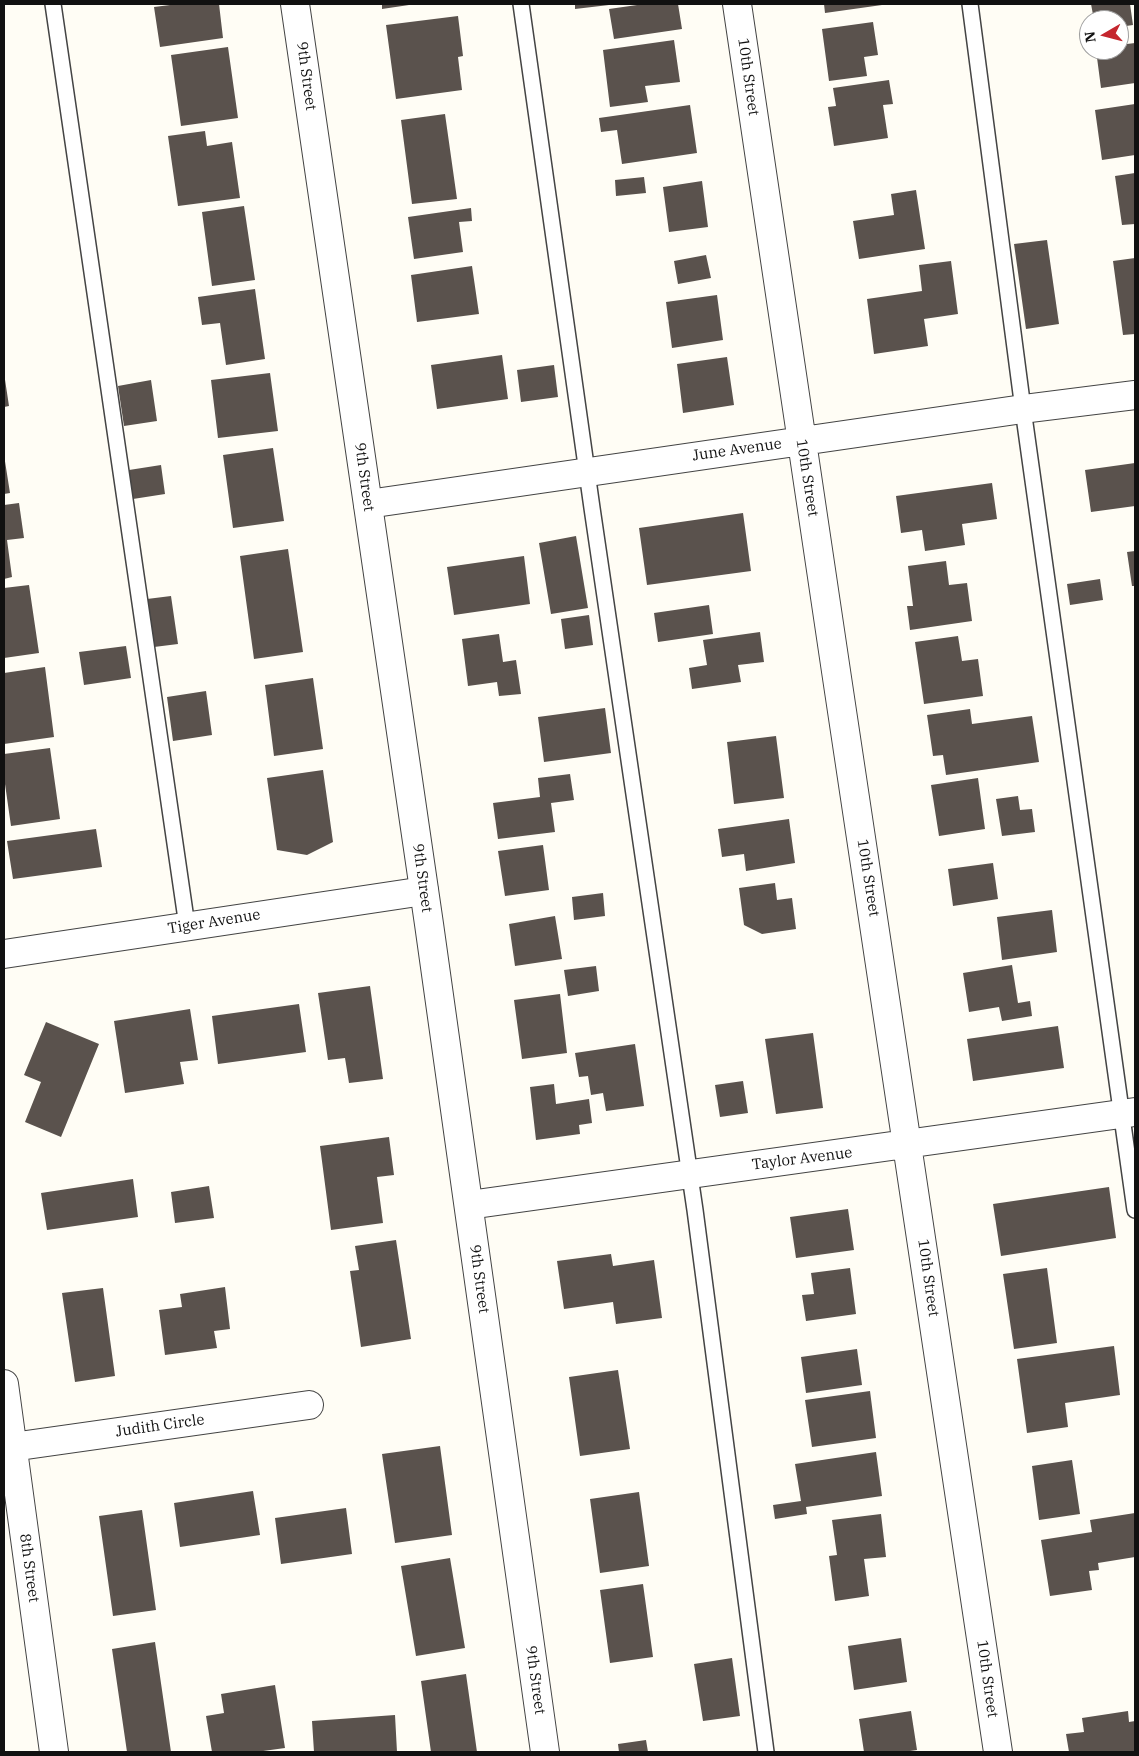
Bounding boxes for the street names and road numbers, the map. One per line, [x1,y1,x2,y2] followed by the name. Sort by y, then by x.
[734,37,762,117] street label: 10th Street
[292,40,320,112] street label: 9th Street
[691,435,783,465] street label: June Avenue
[792,438,822,518] street label: 10th Street
[350,441,378,513] street label: 9th Street
[853,838,883,918] street label: 10th Street
[408,842,436,914] street label: 9th Street
[166,906,262,938] street label: Tiger Avenue
[751,1144,853,1174] street label: Taylor Avenue
[914,1238,942,1318] street label: 10th Street
[465,1243,493,1315] street label: 9th Street
[114,1411,206,1441] street label: Judith Circle
[15,1532,43,1604] street label: 8th Street
[973,1639,1001,1719] street label: 10th Street
[521,1644,549,1716] street label: 9th Street

